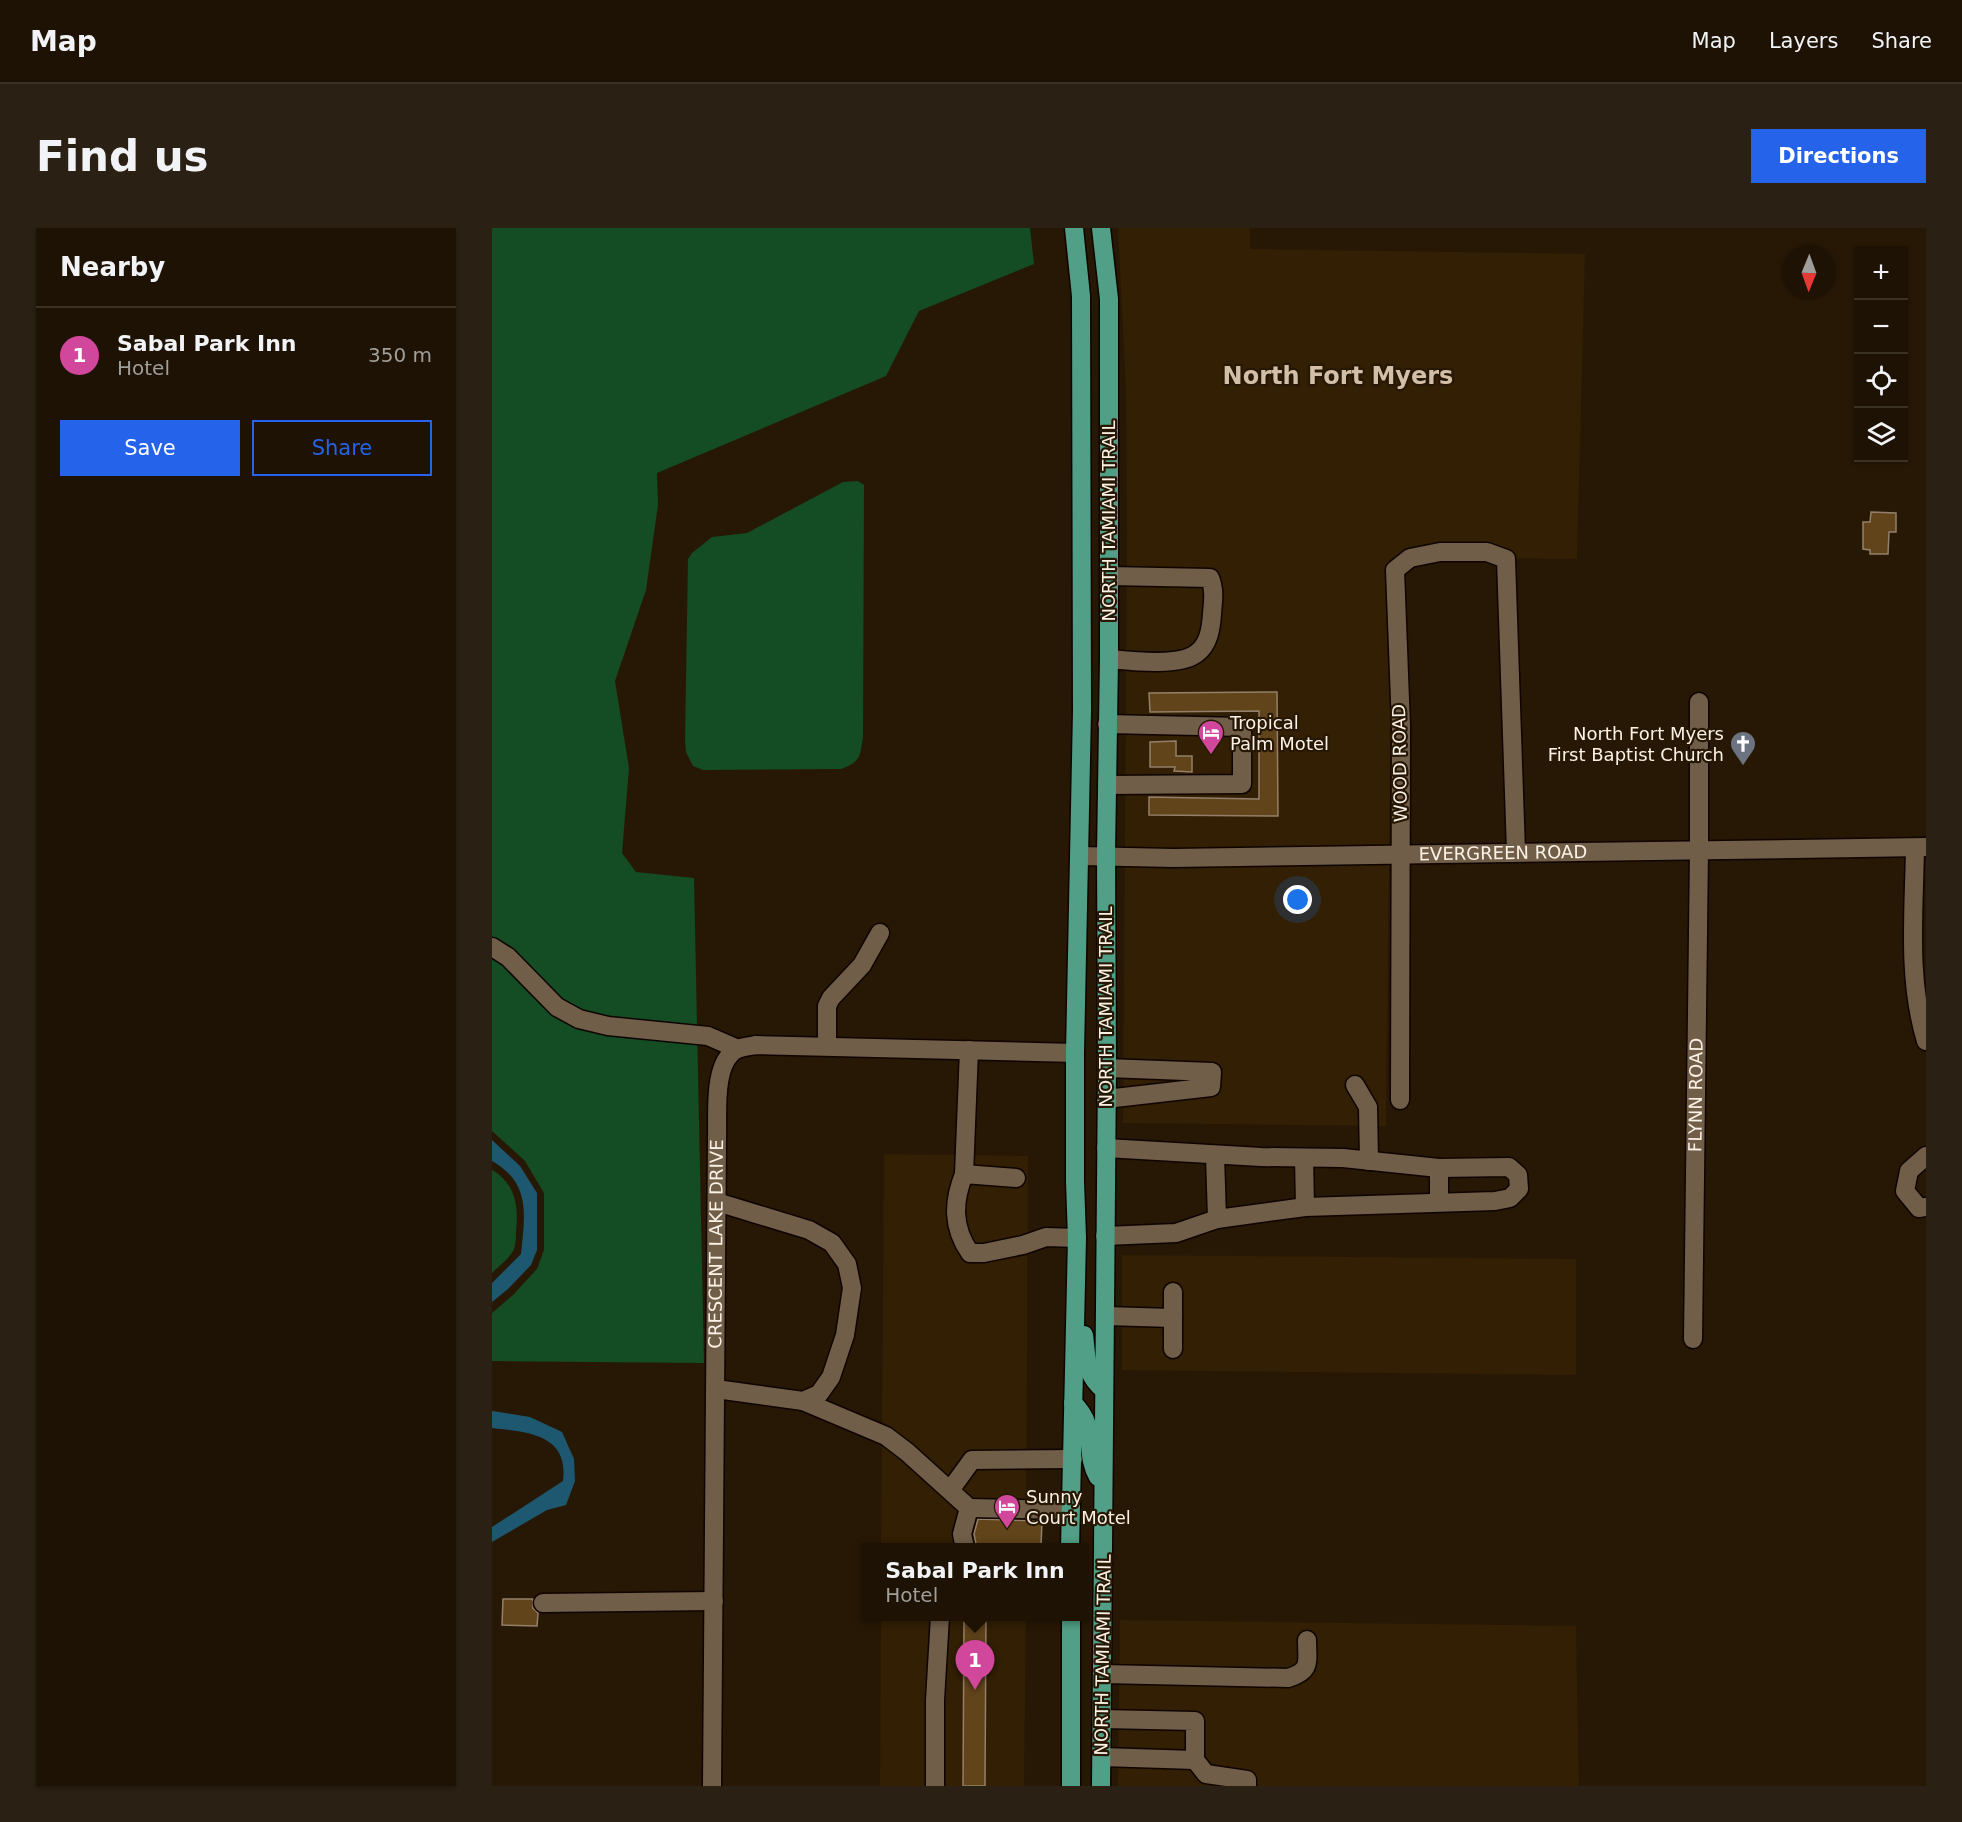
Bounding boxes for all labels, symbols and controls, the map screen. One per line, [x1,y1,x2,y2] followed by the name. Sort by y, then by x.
[30,25,97,58] text: Map
[1692,29,1736,53] text: Map
[1769,29,1838,53] text: Layers
[1871,29,1932,53] text: Share
[1751,129,1926,183] button: Directions
[36,132,209,181] text: Find us
[1782,246,1836,300] north arrow
[1854,246,1908,462] map controls
[1854,246,1908,300] button: +
[60,252,165,282] text: Nearby
[1854,300,1908,354] button: −
[117,331,297,356] text: Sabal Park Inn
[73,343,86,367] text: 1
[368,343,432,367] text: 350 m
[1854,354,1908,408] button: locate
[117,356,170,380] text: Hotel
[1223,362,1453,390] district label: North Fort Myers
[1854,408,1908,462] button: layers
[60,420,240,476] button: Save
[252,420,432,476] button: Share
[1098,420,1119,622] street label: NORTH TAMIAMI TRAIL
[1388,704,1411,822] street label: WOOD ROAD
[1229,712,1329,754] place label: Tropical Palm Motel
[1196,718,1226,756] hotel icon: Tropical Palm Motel
[1548,723,1724,765] place label: North Fort Myers First Baptist Church
[1728,729,1758,767] church icon: North Fort Myers First Baptist Church
[1418,841,1587,864] street label: EVERGREEN ROAD
[1283,885,1312,914] your location
[1095,906,1116,1108] street label: NORTH TAMIAMI TRAIL
[1684,1038,1707,1152] street label: FLYNN ROAD
[704,1139,727,1349] street label: CRESCENT LAKE DRIVE
[1026,1486,1131,1528] place label: Sunny Court Motel
[992,1492,1022,1530] hotel icon: Sunny Court Motel
[861,1543,1089,1621] popup
[1090,1554,1115,1756] street label: NORTH TAMIAMI TRAIL
[885,1558,1065,1583] text: Sabal Park Inn
[885,1583,938,1607] text: Hotel
[956,1640,994,1690] pin: 1

